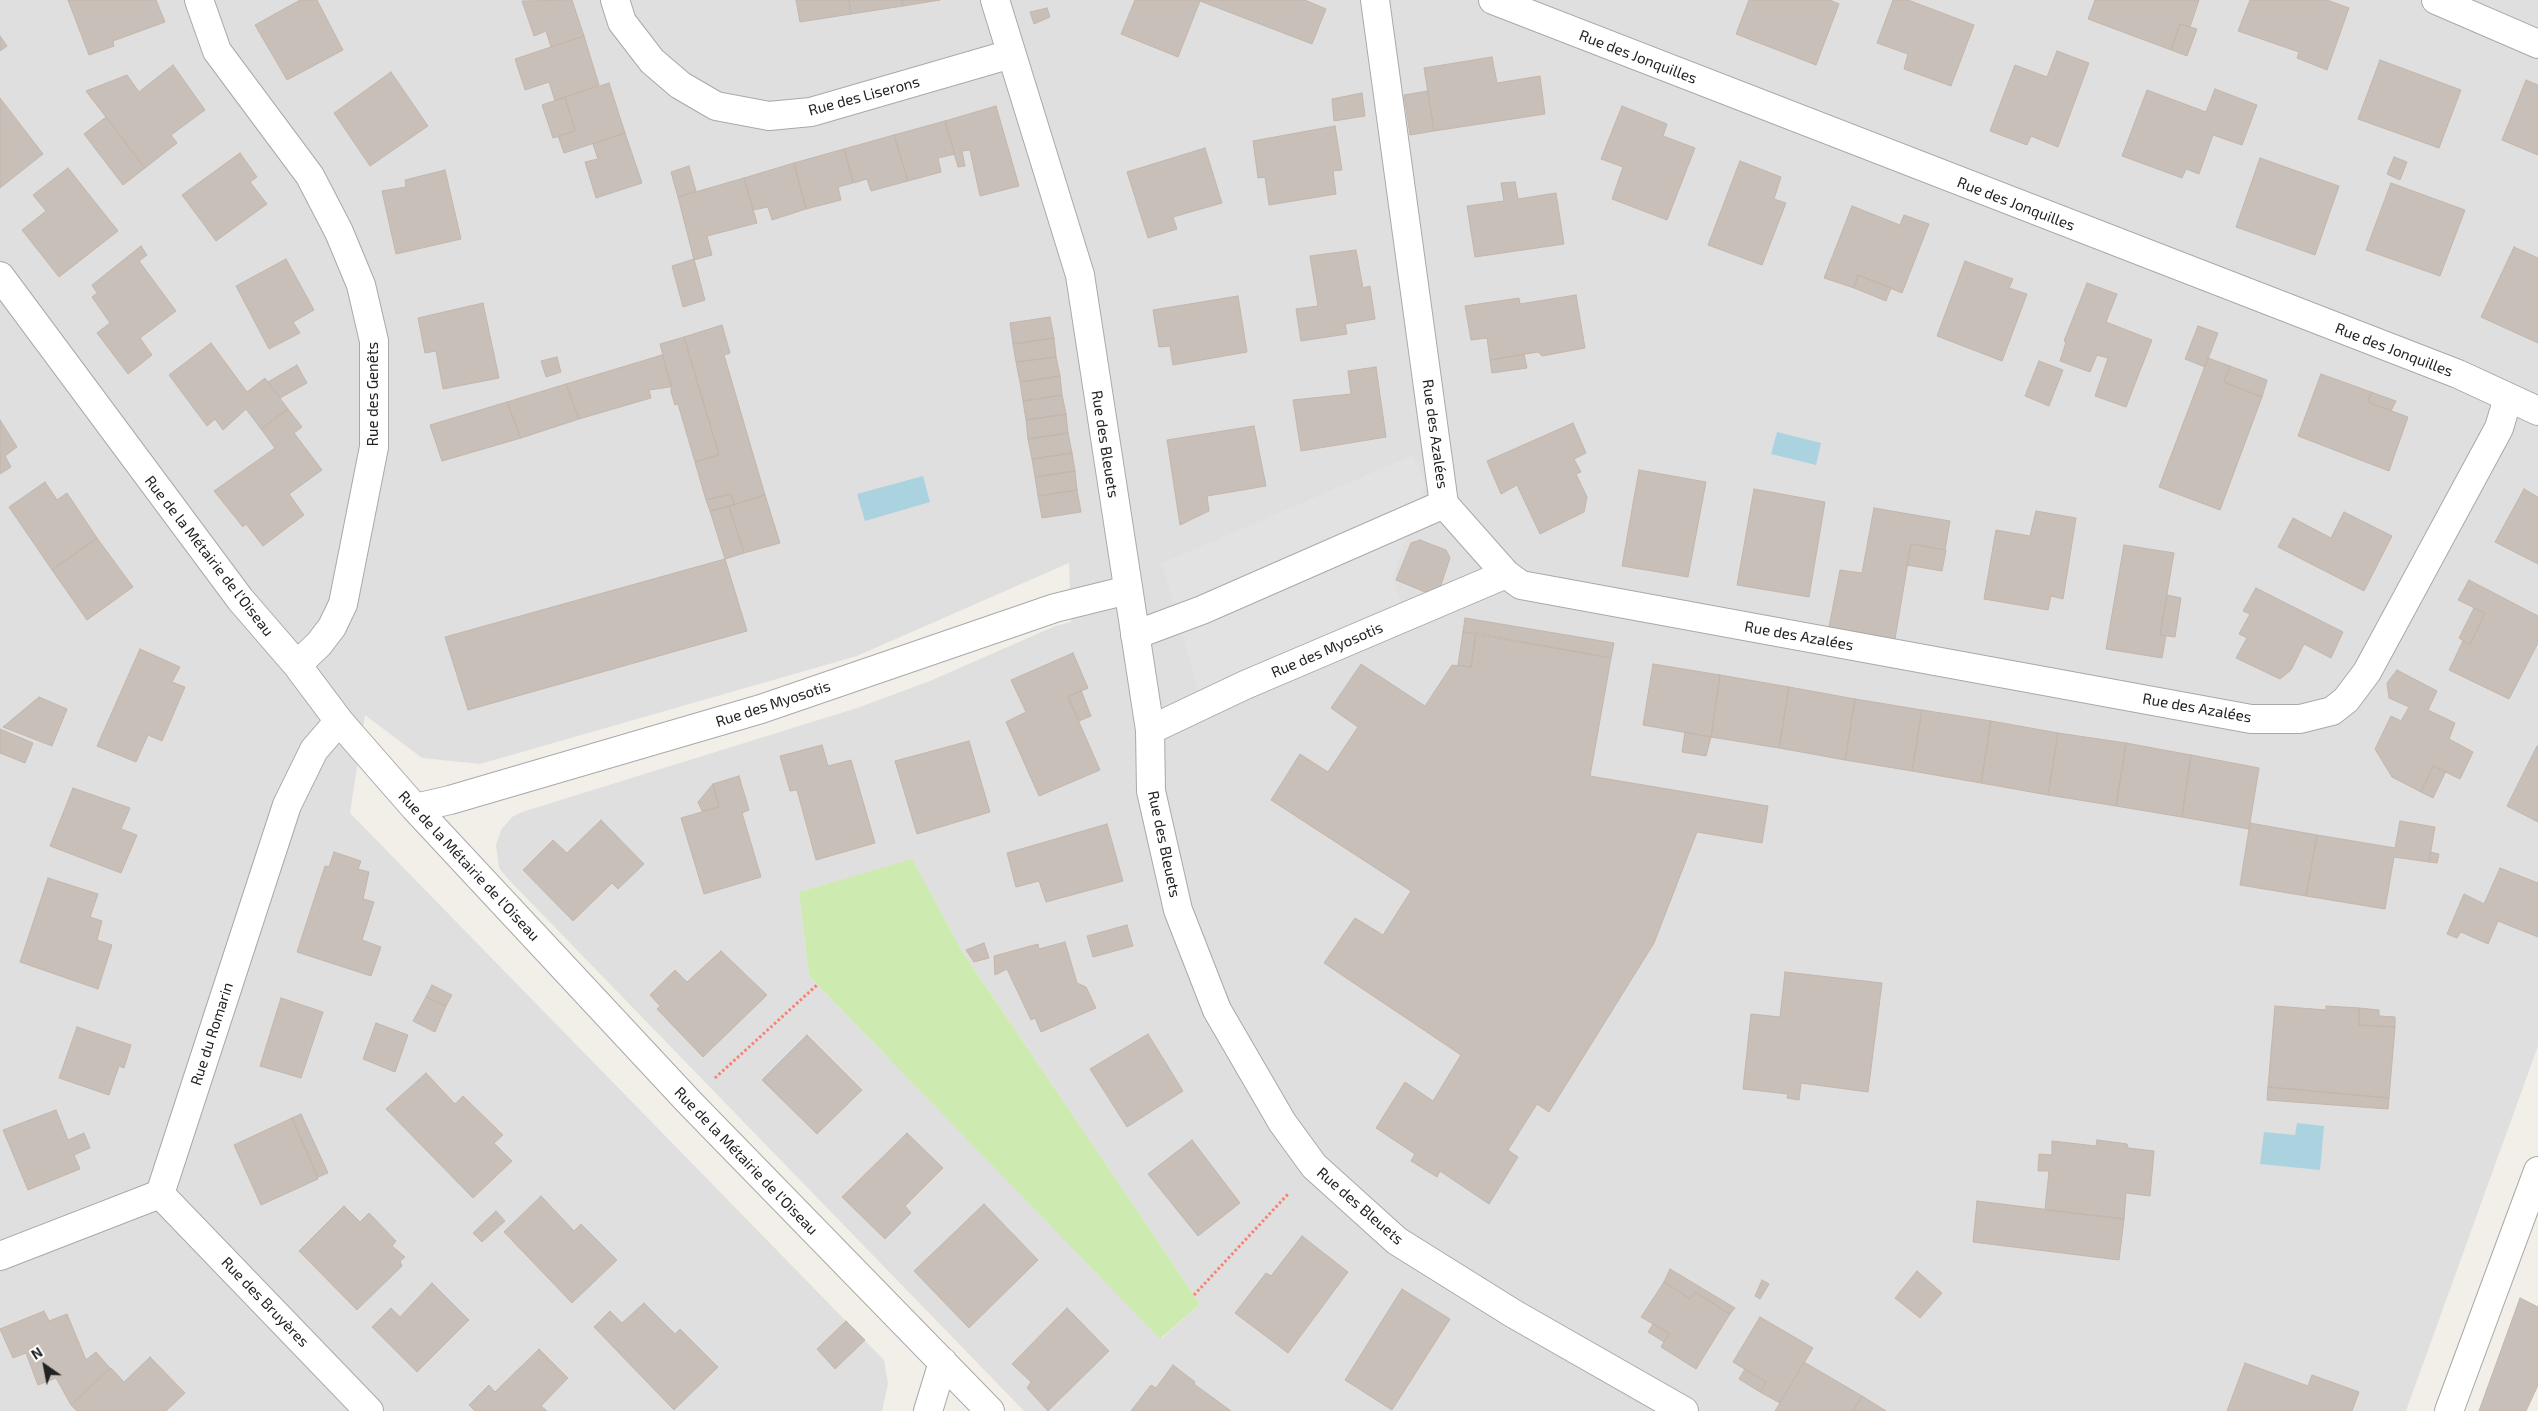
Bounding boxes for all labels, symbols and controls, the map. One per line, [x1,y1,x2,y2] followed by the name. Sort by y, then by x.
[1577,26,1699,88] street label: Rue des Jonquilles
[806,72,922,120] street label: Rue des Liserons
[1955,173,2077,235] street label: Rue des Jonquilles
[2333,319,2455,381] street label: Rue des Jonquilles
[364,342,382,446] street label: Rue des Genêts
[1418,378,1452,490] street label: Rue des Azalées
[1088,389,1122,499] street label: Rue des Bleuets
[141,472,277,640] street label: Rue de la Métairie de l'Oiseau
[1268,618,1386,682] street label: Rue des Myosotis
[1743,618,1855,654] street label: Rue des Azalées
[713,677,833,731] street label: Rue des Myosotis
[2141,690,2253,726] street label: Rue des Azalées
[395,787,543,945] street label: Rue de la Métairie de l'Oiseau
[1144,789,1184,899] street label: Rue des Bleuets
[187,980,237,1088] street label: Rue du Romarin
[670,1083,822,1239] street label: Rue de la Métairie de l'Oiseau
[1313,1164,1407,1248] street label: Rue des Bleuets
[218,1253,312,1351] street label: Rue des Bruyères
[20,1341,70,1391] north arrow
[28,1343,45,1363] text: N

